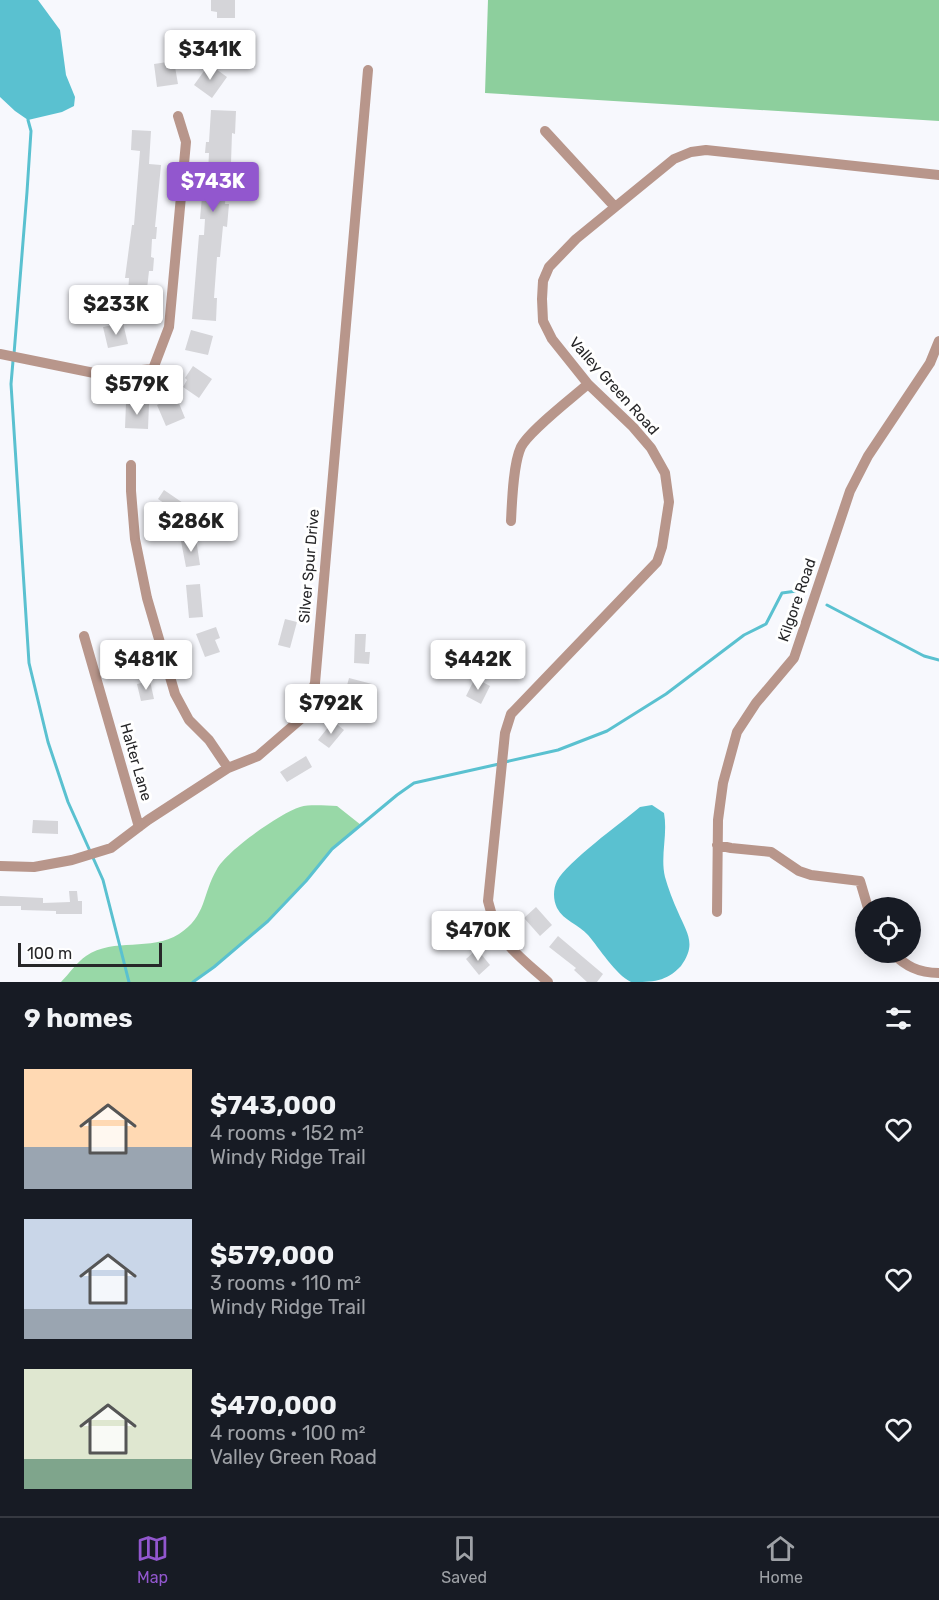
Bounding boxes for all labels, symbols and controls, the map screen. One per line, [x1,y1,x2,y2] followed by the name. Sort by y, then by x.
[168,30,252,81] pin: $341K
[179,37,241,61] text: $341K
[171,162,255,213] pin: $743K
[181,169,245,193] text: $743K
[74,285,158,336] pin: $233K
[83,292,149,316] text: $233K
[565,333,663,439] street label: Valley Green Road
[95,365,179,416] pin: $579K
[105,372,169,396] text: $579K
[149,502,233,553] pin: $286K
[295,508,323,624] street label: Silver Spur Drive
[158,509,224,533] text: $286K
[774,556,820,644] street label: Kilgore Road
[104,640,188,691] pin: $481K
[436,640,520,691] pin: $442K
[114,647,178,671] text: $481K
[445,647,511,671] text: $442K
[289,684,373,735] pin: $792K
[299,691,363,715] text: $792K
[116,721,156,803] street label: Halter Lane
[855,897,921,963] map controls
[855,897,921,963] button: locate
[436,911,520,962] pin: $470K
[446,918,510,942] text: $470K
[18,940,162,968] scale bar
[27,944,72,963] text: 100 m
[882,1002,915,1035] icon: filters
[24,1003,133,1034] text: 9 homes
[210,1090,336,1121] text: $743,000
[72,1093,144,1165] icon: home
[882,1113,915,1146] icon: heart
[210,1121,364,1145] text: 4 rooms · 152 m²
[210,1145,366,1169] text: Windy Ridge Trail
[210,1240,334,1271] text: $579,000
[72,1243,144,1315] icon: home
[882,1263,915,1296] icon: heart
[210,1271,361,1295] text: 3 rooms · 110 m²
[210,1295,366,1319] text: Windy Ridge Trail
[210,1390,337,1421] text: $470,000
[72,1393,144,1465] icon: home
[882,1413,915,1446] icon: heart
[210,1421,366,1445] text: 4 rooms · 100 m²
[210,1445,377,1469] text: Valley Green Road
[136,1532,169,1587] tab: Map
[441,1532,487,1587] tab: Saved
[759,1532,803,1587] tab: Home

